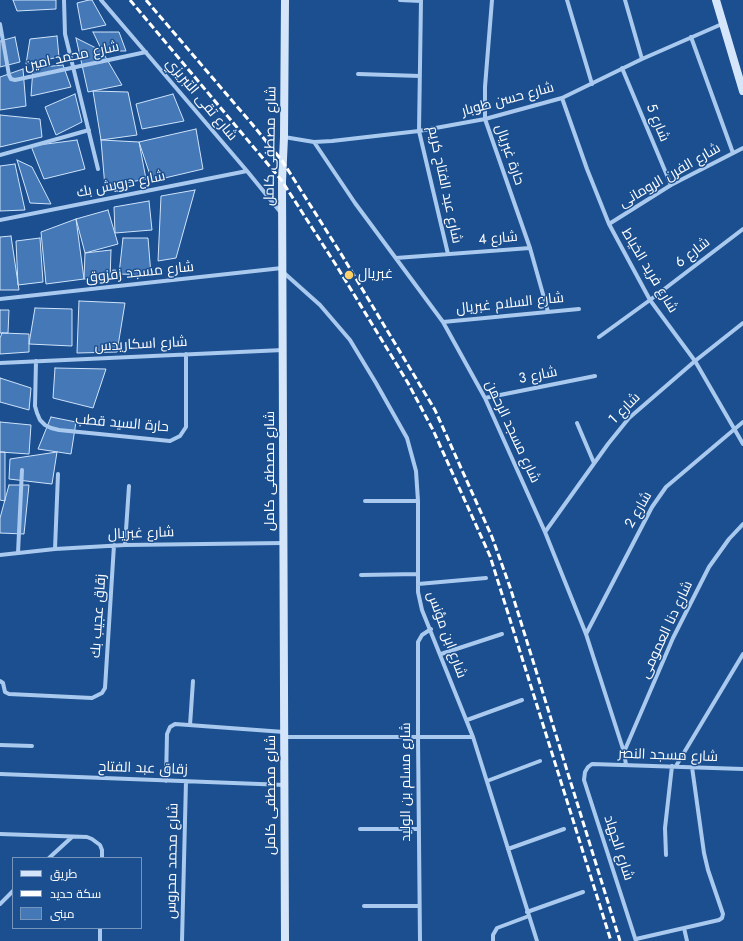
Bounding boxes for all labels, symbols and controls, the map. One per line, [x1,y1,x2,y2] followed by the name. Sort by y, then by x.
[23,39,121,75] street label: شارع محمد امين
[162,55,240,145] street label: شارع تقى التبريزي
[460,80,556,120] street label: شارع حسن طوبار
[262,86,280,206] street label: شارع مصطفى كامل
[642,102,672,144] street label: شارع 5
[491,123,527,187] street label: حارة غبريال
[423,125,465,245] street label: شارع عبد الفتاح كريم
[616,140,724,212] street label: شارع الفرن الرومانى
[75,168,167,202] street label: شارع درويش بك
[617,226,681,316] street label: شارع فريد الخياط
[478,229,518,249] street label: شارع 4
[672,234,714,272] street label: شارع 6
[85,259,195,287] street label: شارع مسجد زقزوق
[358,267,393,283] place label: غبريال
[343,269,355,281] marker: غبريال
[455,290,565,318] street label: شارع السلام غبريال
[94,334,188,356] street label: شارع اسكاريدس
[517,364,559,388] street label: شارع 3
[481,378,543,486] street label: شارع مسجد الرحمن
[606,390,644,428] street label: شارع 1
[263,411,279,531] street label: شارع مصطفى كامل
[75,412,169,436] street label: حارة السيد قطب
[622,489,656,531] street label: شارع 2
[108,524,174,544] street label: شارع غبريال
[88,573,110,659] street label: زقاق عجيب بك
[637,579,697,681] street label: شارع دنا العمومى
[423,589,469,681] street label: شارع ابن مؤنس
[399,723,415,841] street label: شارع مسلم بن الوليد
[264,735,280,855] street label: شارع مصطفى كامل
[618,746,718,766] street label: شارع مسجد النصر
[98,759,188,779] street label: زقاق عبد الفتاح
[164,803,182,919] street label: شارع محمد محروس
[600,813,636,883] street label: شارع الجهاد
[12,857,142,929] legend
[50,865,77,883] text: طريق
[50,885,101,903] text: سكة حديد
[50,905,75,923] text: مبنى

